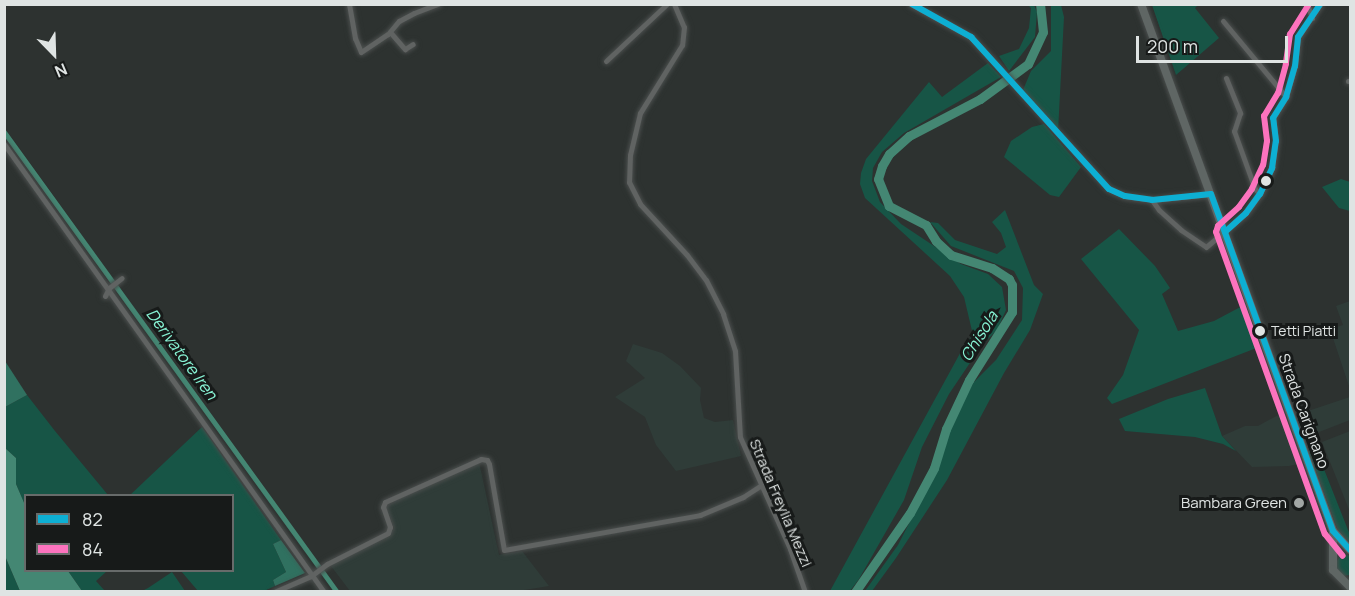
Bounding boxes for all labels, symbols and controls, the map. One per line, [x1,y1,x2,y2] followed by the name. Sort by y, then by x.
[24,24,84,84] north arrow
[1139,24,1290,62] scale bar
[1147,34,1198,58] text: 200 m
[51,58,71,83] text: N
[1260,175,1272,187] unlabelled marker
[143,305,221,403] water label: Derivatore Iren
[956,308,1002,364] water label: Chisola
[1271,323,1336,339] place label: Tetti Piatti
[1254,325,1266,337] marker: Tetti Piatti
[1275,351,1333,471] street label: Strada Carignano
[746,436,816,570] street label: Strada Freylia Mezzi
[24,494,234,572] legend
[1181,494,1287,512] place label: Bambara Green
[1292,496,1306,510] marker: Bambara Green
[82,507,103,531] text: 82
[82,537,103,561] text: 84

